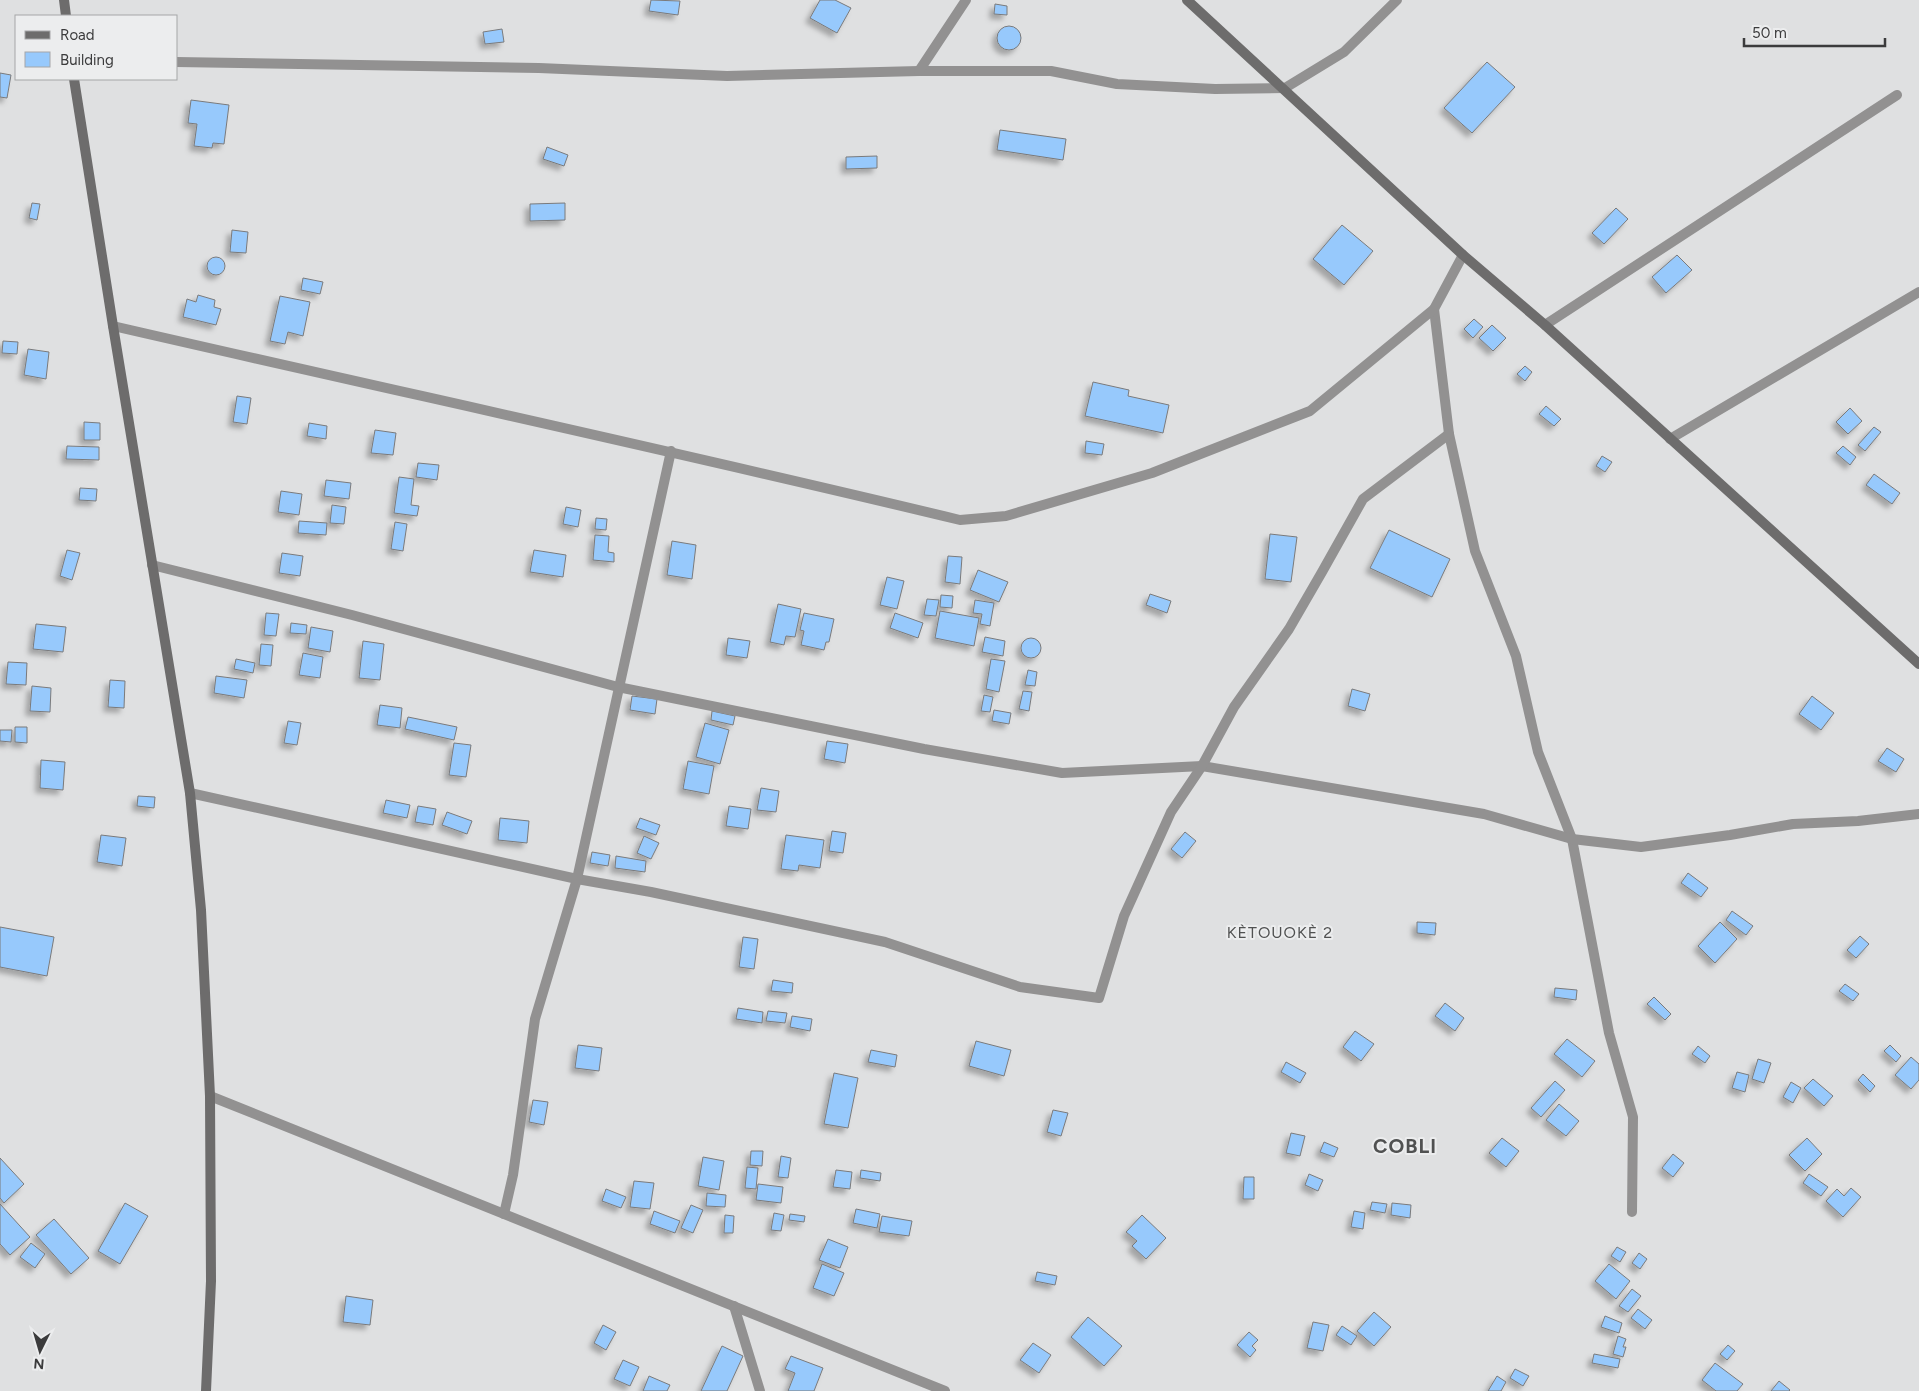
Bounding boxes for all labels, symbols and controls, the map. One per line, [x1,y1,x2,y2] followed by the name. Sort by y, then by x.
[15,15,178,80] legend
[1744,15,1885,47] scale bar
[1752,24,1787,42] text: 50 m
[60,26,95,44] text: Road
[60,51,114,69] text: Building
[1227,923,1333,942] district label: KÈTOUOKÈ 2
[1373,1134,1437,1158] district label: COBLI
[15,1326,65,1376] north arrow
[33,1355,45,1372] text: N

